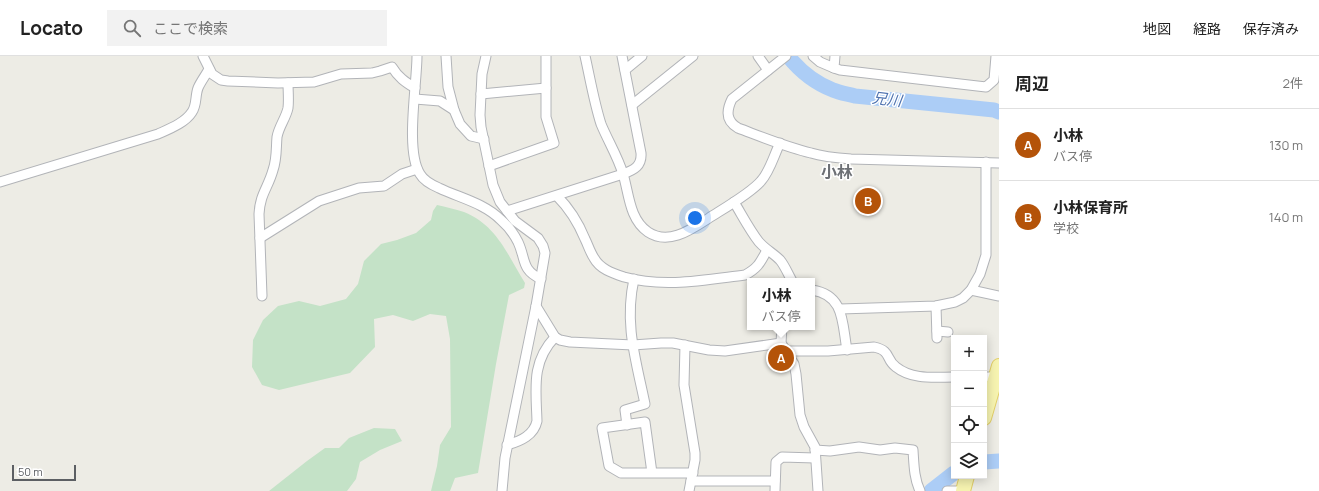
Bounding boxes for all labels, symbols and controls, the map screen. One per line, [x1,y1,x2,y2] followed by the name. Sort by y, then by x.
[107,10,387,46] search box
[20,15,83,41] text: Locato
[121,17,143,39] icon: search
[153,18,228,39] text: ここで検索
[1143,19,1171,38] text: 地図
[1193,19,1221,38] text: 経路
[1243,19,1299,38] text: 保存済み
[1015,72,1049,95] text: 周辺
[1283,74,1303,92] text: 2件
[871,87,905,111] water label: 兄川
[1053,125,1083,146] text: 小林
[1024,136,1032,154] text: A
[1269,136,1303,154] text: 130 m
[1053,147,1092,165] text: バス停
[821,161,853,183] district label: 小林
[855,186,881,216] pin: B
[1053,197,1128,218] text: 小林保育所
[685,208,705,228] your location
[1024,208,1032,226] text: B
[1269,208,1303,226] text: 140 m
[1053,219,1079,237] text: 学校
[747,278,815,330] popup
[761,285,792,306] text: 小林
[761,307,801,325] text: バス停
[951,335,987,479] map controls
[951,335,987,371] button: +
[768,343,794,373] pin: A
[951,371,987,407] button: −
[951,407,987,443] button: locate
[951,443,987,479] button: layers
[12,463,76,482] scale bar
[18,464,43,479] text: 50 m

